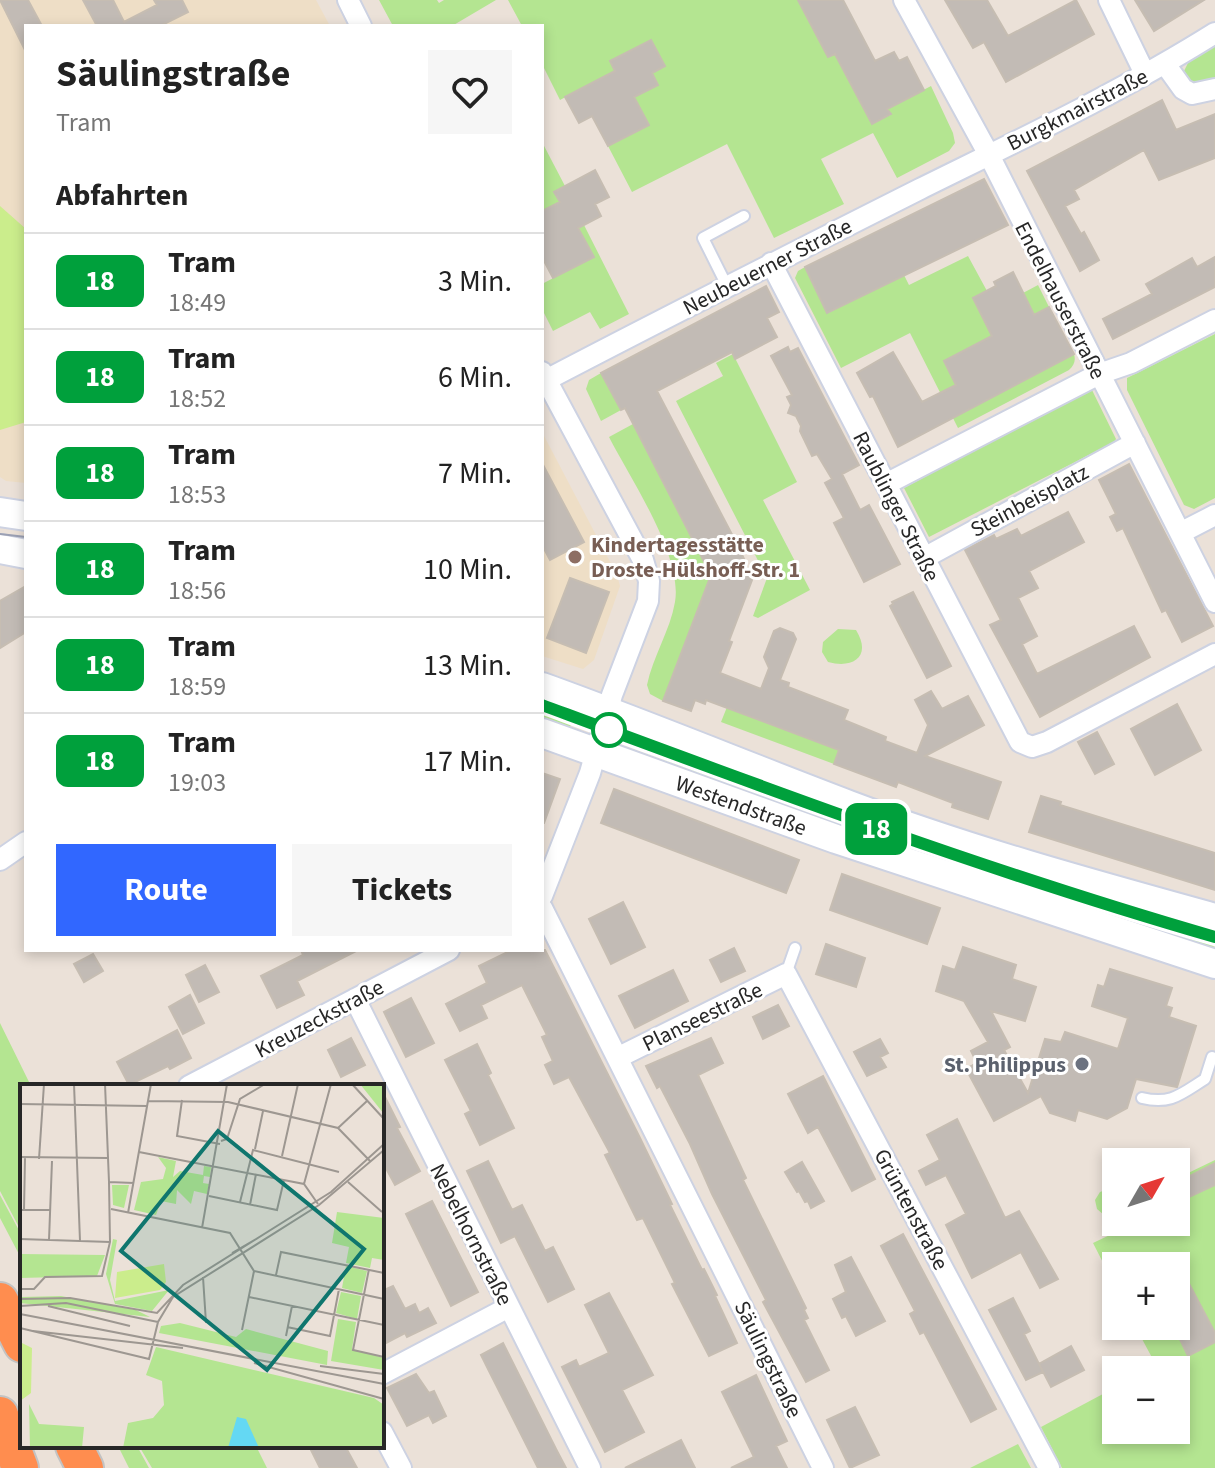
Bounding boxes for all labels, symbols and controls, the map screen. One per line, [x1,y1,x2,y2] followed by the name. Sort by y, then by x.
[56,47,291,101] text: Säulingstraße
[428,50,512,134] button: heart
[1001,61,1154,159] street label: Burgkmairstraße
[56,104,112,141] text: Tram
[56,174,188,217] text: Abfahrten
[677,210,858,323] street label: Neubeuerner Straße
[1007,216,1114,385] street label: Endelhauserstraße
[168,241,236,284] text: Tram
[438,260,512,303] text: 3 Min.
[85,261,115,301] text: 18
[168,284,226,321] text: 18:49
[168,337,236,380] text: Tram
[438,356,512,399] text: 6 Min.
[85,357,115,397] text: 18
[168,380,226,417] text: 18:52
[844,426,948,587] street label: Raublinger Straße
[168,433,236,476] text: Tram
[438,452,512,495] text: 7 Min.
[85,453,115,493] text: 18
[965,456,1094,545] street label: Steinbeisplatz
[168,476,226,513] text: 18:53
[168,529,236,572] text: Tram
[591,529,800,586] place label: Kindertagesstätte Droste-Hülshoff-Str. 1
[423,548,512,591] text: 10 Min.
[566,548,584,566] marker: Kindertagesstätte Droste-Hülshoff-Str. 1
[85,549,115,589] text: 18
[168,572,226,609] text: 18:56
[168,625,236,668] text: Tram
[423,644,512,687] text: 13 Min.
[85,645,115,685] text: 18
[168,668,226,705] text: 18:59
[592,713,626,747] unlabelled marker
[168,721,236,764] text: Tram
[423,740,512,783] text: 17 Min.
[85,741,115,781] text: 18
[168,764,226,801] text: 19:03
[671,767,811,844] street label: Westendstraße
[840,803,912,855] line badge: 18
[861,809,891,849] text: 18
[56,844,276,936] button: Route
[292,844,512,936] button: Tickets
[249,971,390,1066] street label: Kreuzeckstraße
[637,974,768,1060] street label: Planseestraße
[944,1049,1066,1081] place label: St. Philippus
[1073,1055,1091,1073] marker: St. Philippus
[20,1084,384,1448] inset map
[866,1143,957,1276] street label: Grüntenstraße
[1102,1148,1190,1236] north arrow
[1102,1148,1190,1444] map controls
[422,1158,521,1311] street label: Nebelhornstraße
[1102,1252,1190,1340] button: +
[726,1295,810,1424] street label: Säulingstraße
[1102,1356,1190,1444] button: −

